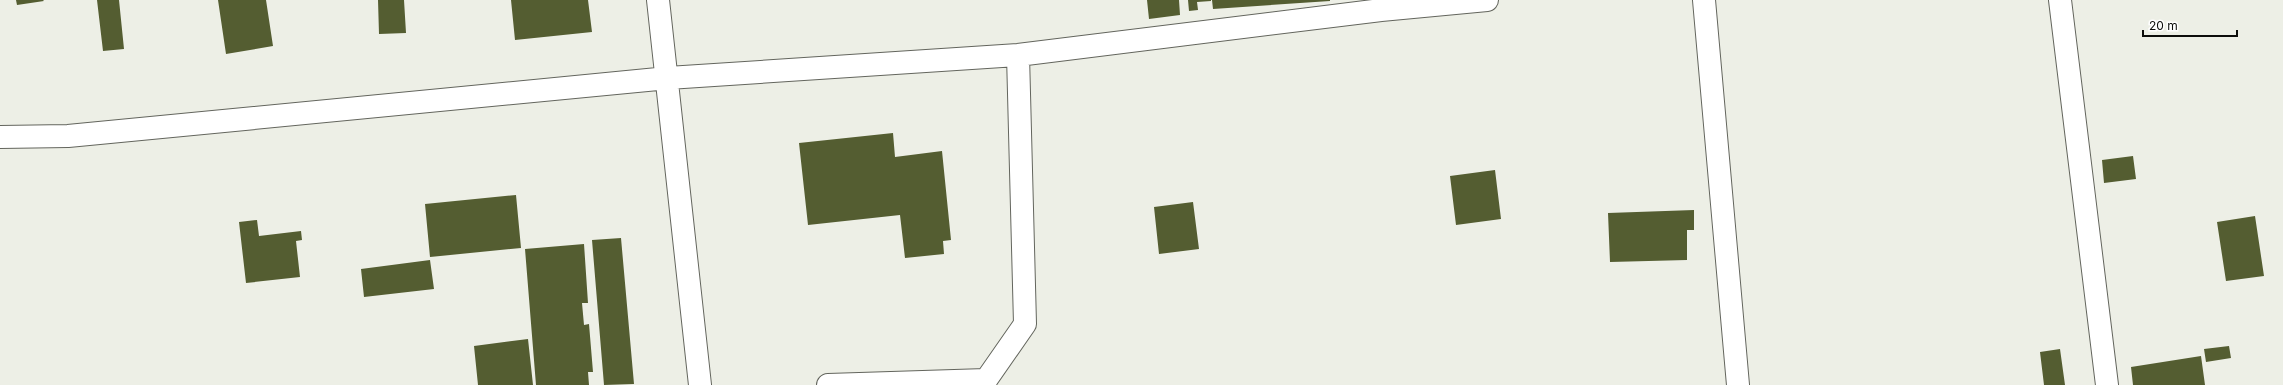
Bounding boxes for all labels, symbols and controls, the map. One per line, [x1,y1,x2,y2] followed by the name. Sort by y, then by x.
[2143,12,2237,38] scale bar
[2149,18,2178,33] text: 20 m

